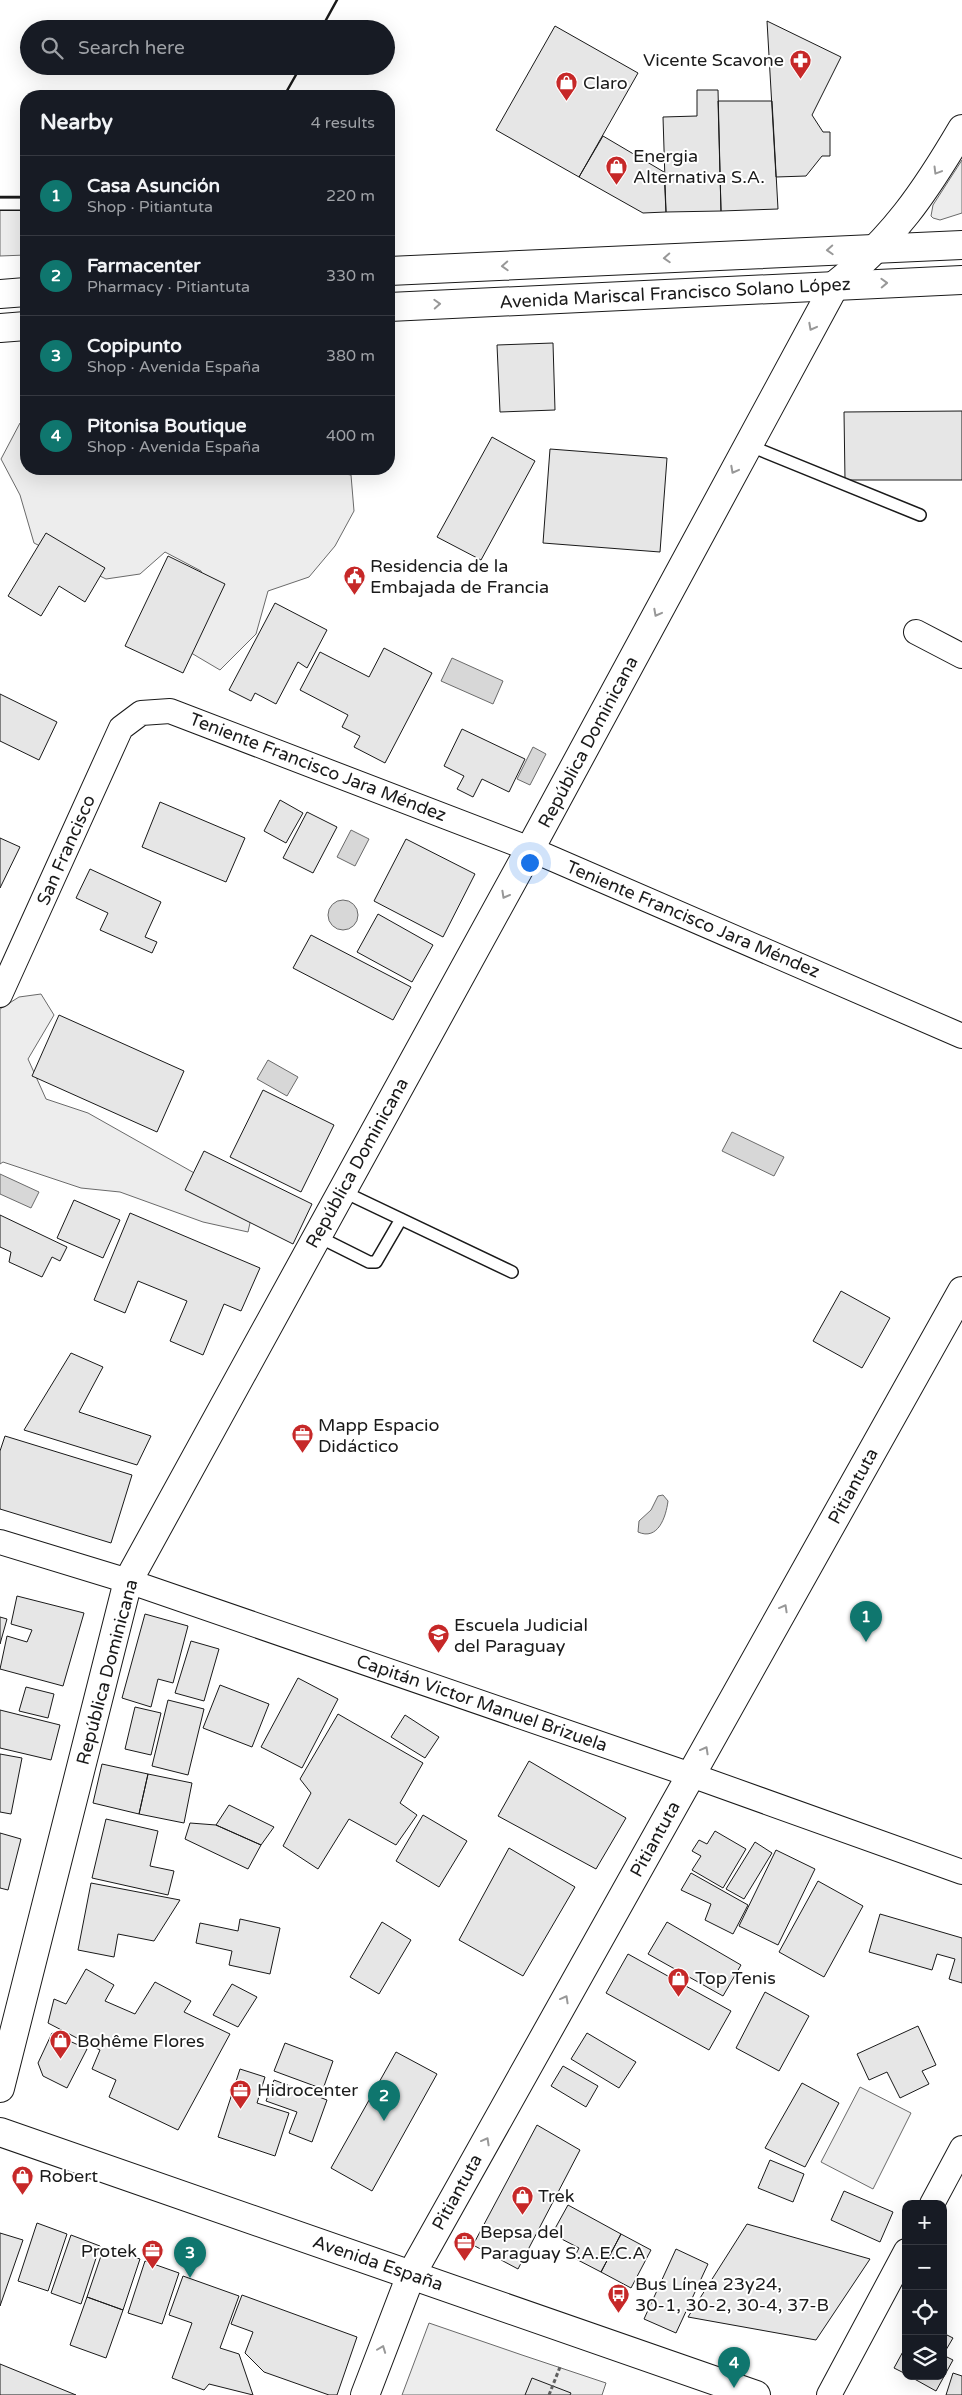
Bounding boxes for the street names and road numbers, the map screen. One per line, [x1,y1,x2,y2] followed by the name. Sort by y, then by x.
[499,273,851,313] street label: Avenida Mariscal Francisco Solano López
[533,652,643,832] street label: República Dominicana
[186,708,450,826] street label: Teniente Francisco Jara Méndez
[32,791,100,909] street label: San Francisco
[563,855,823,983] street label: Teniente Francisco Jara Méndez
[301,1074,413,1252] street label: República Dominicana
[823,1444,883,1528] street label: Pitiantuta
[72,1577,142,1767] street label: República Dominicana
[354,1650,610,1756] street label: Capitán Victor Manuel Brizuela
[625,1797,685,1881] street label: Pitiantuta
[427,2150,487,2234] street label: Pitiantuta
[310,2230,446,2296] street label: Avenida España

